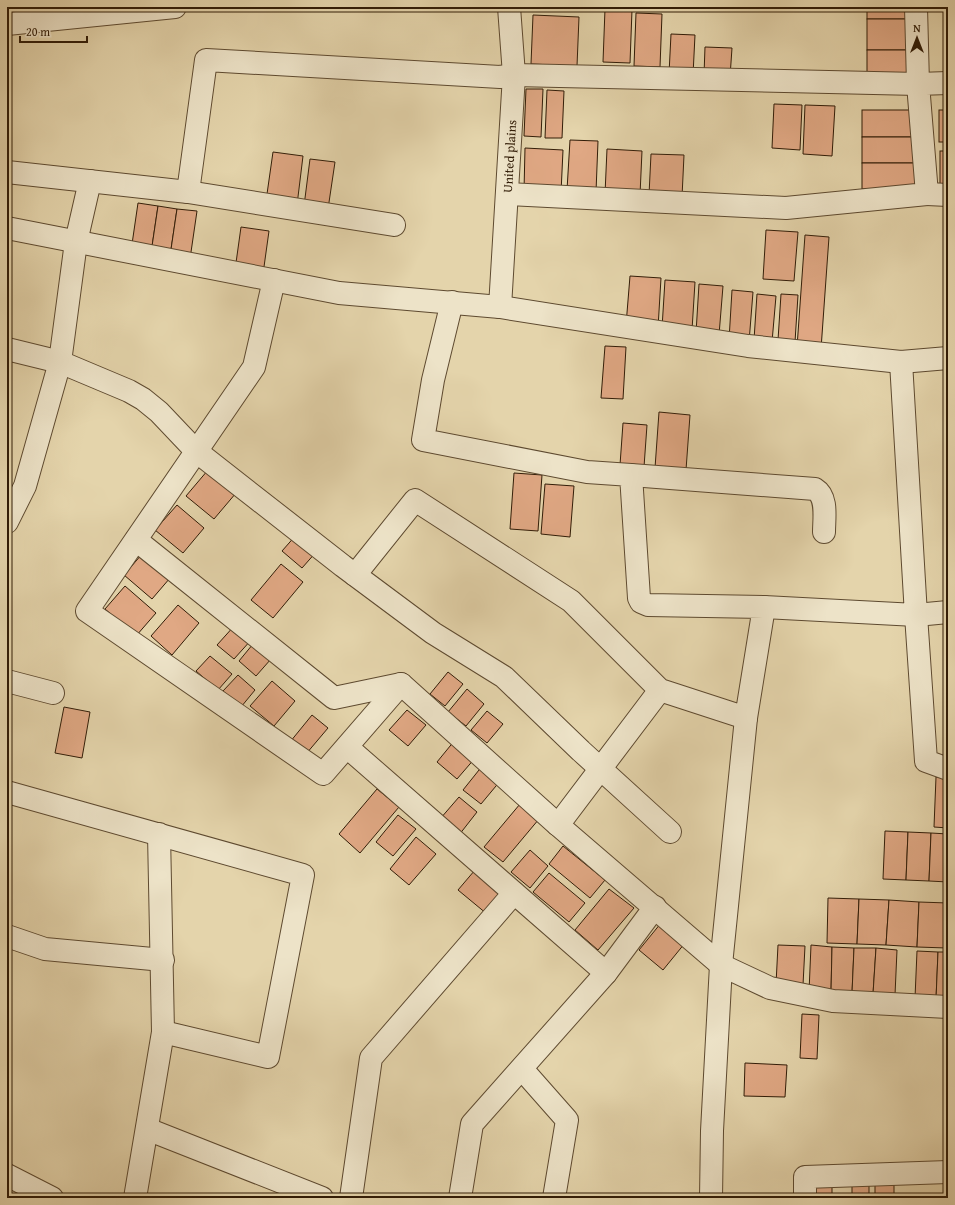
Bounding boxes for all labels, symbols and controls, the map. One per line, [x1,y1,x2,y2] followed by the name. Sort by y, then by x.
[20,18,87,44] scale bar
[897,18,937,58] north arrow
[913,20,921,36] text: N
[26,23,50,40] text: 20 m
[497,119,521,193] street label: United plains

